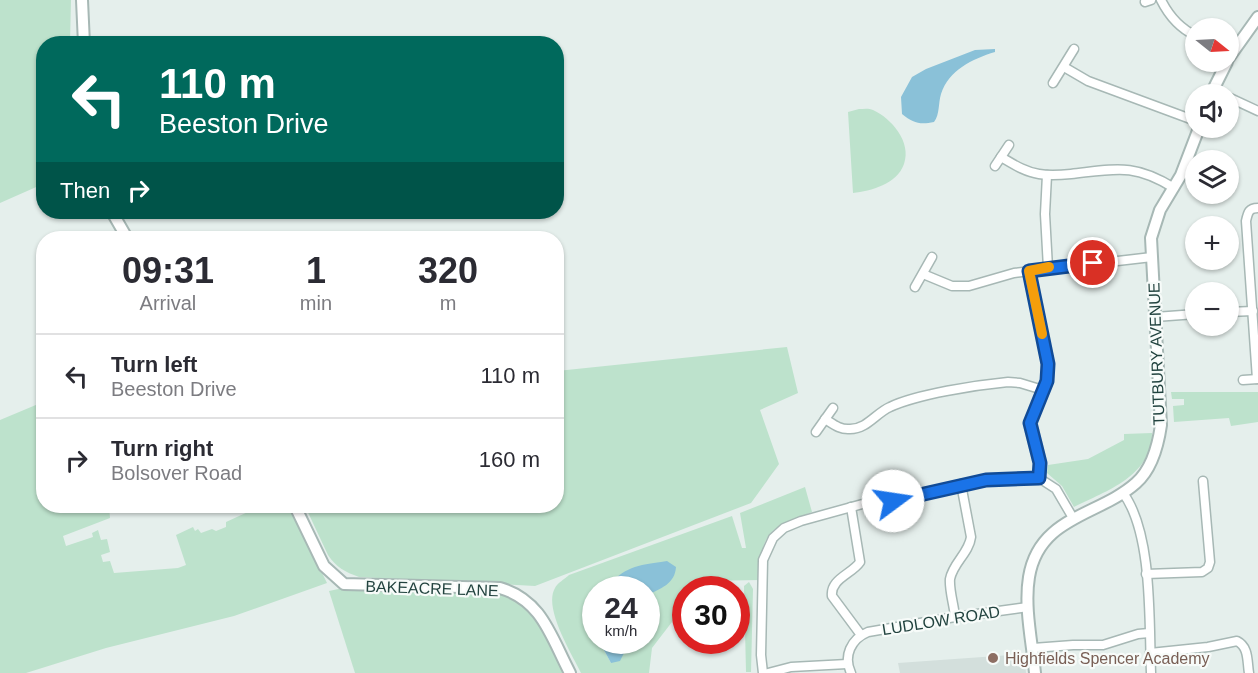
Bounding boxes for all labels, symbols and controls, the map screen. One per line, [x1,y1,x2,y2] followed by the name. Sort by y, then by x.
[1185,18,1239,72] north arrow
[1185,18,1239,336] map controls
[60,60,138,138] icon: left
[159,60,276,107] text: 110 m
[1185,84,1239,138] button: sound
[159,109,329,139] text: Beeston Drive
[1185,150,1239,204] button: layers
[122,174,155,207] icon: right
[60,178,110,203] text: Then
[1185,216,1239,270] button: +
[1067,237,1118,288] pin
[1076,246,1109,279] icon: arrive
[122,250,214,291] text: 09:31
[306,250,326,291] text: 1
[418,250,478,291] text: 320
[1146,282,1167,426] street label: TUTBURY AVENUE
[1185,282,1239,336] button: −
[140,292,196,314] text: Arrival
[300,292,332,314] text: min
[440,292,456,314] text: m
[111,352,197,377] text: Turn left
[60,360,93,393] icon: left
[480,363,540,388] text: 110 m
[111,378,237,400] text: Beeston Drive
[111,436,213,461] text: Turn right
[60,444,93,477] icon: right
[479,447,540,472] text: 160 m
[111,462,242,484] text: Bolsover Road
[861,469,925,533] position arrow
[672,576,750,654] speed limit sign: 30
[365,578,499,599] street label: BAKEACRE LANE
[604,591,638,624] text: 24
[881,603,1001,638] street label: LUDLOW ROAD
[605,622,637,639] text: km/h
[1005,650,1210,667] place label: Highfields Spencer Academy
[986,651,1000,665] marker: Highfields Spencer Academy

